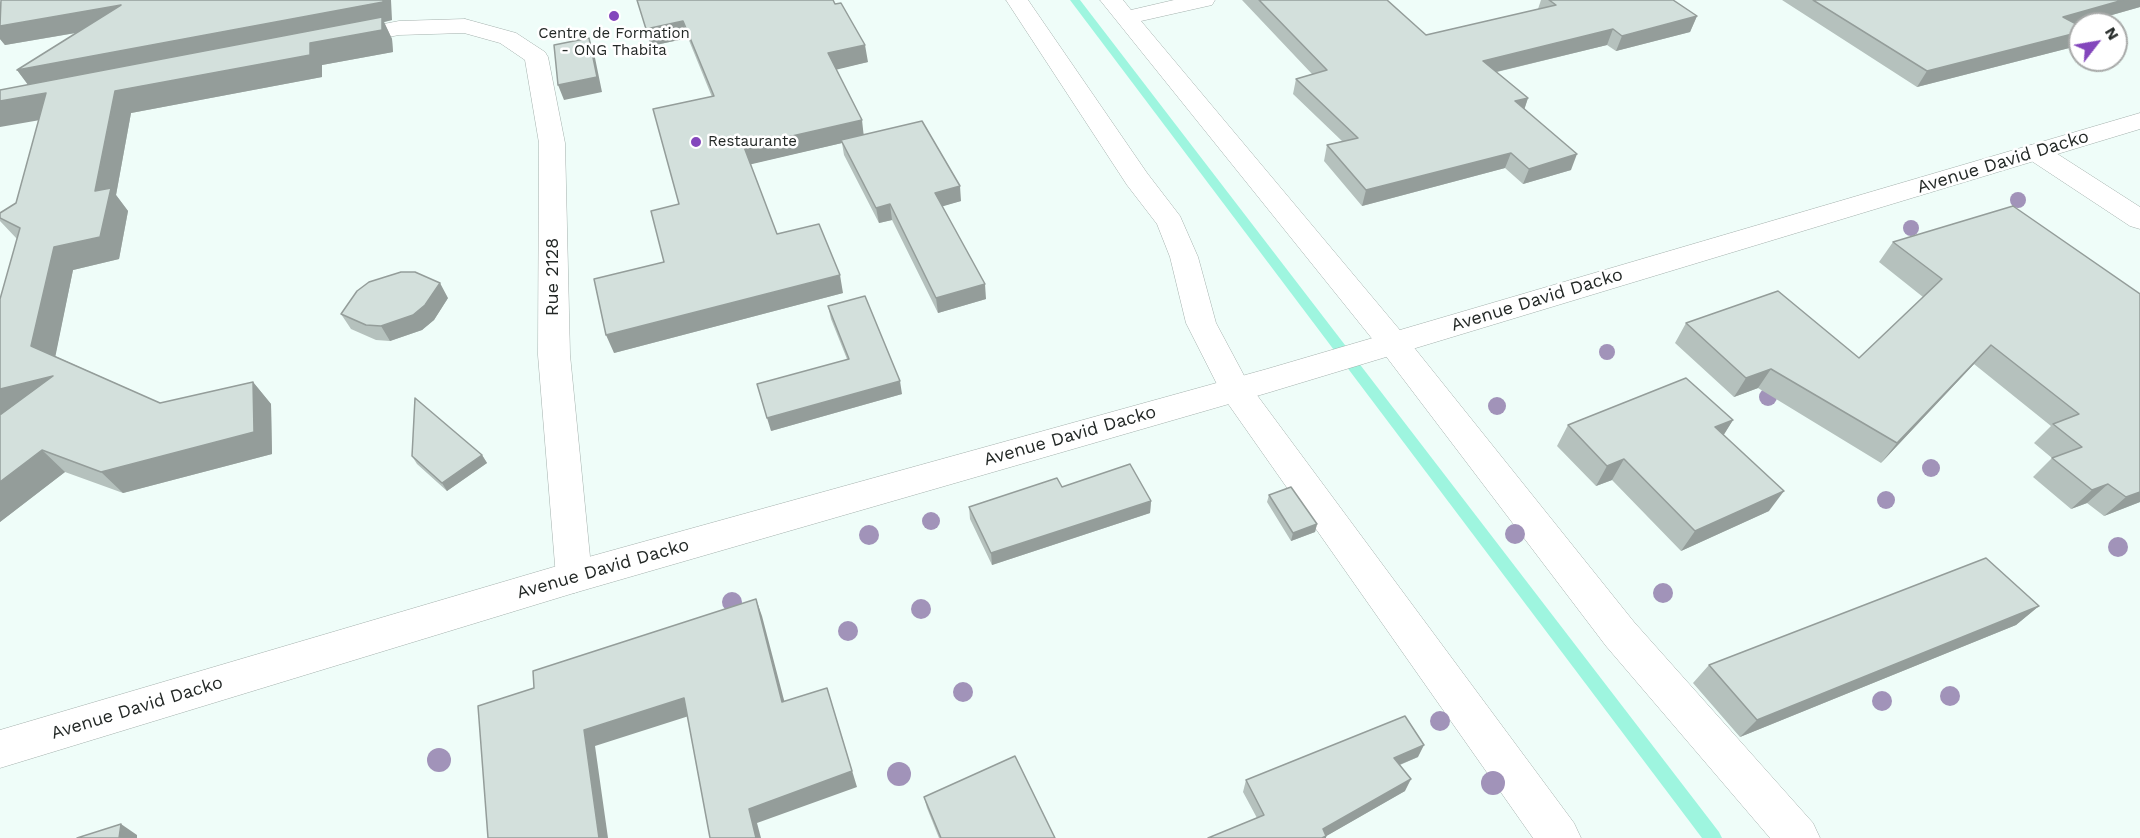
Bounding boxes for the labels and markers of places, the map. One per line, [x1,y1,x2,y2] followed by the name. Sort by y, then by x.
[607,9,621,23] marker: Centre de Formation - ONG Thabita
[538,25,690,60] place label: Centre de Formation - ONG Thabita
[708,133,797,151] place label: Restaurante
[689,135,703,149] marker: Restaurante

